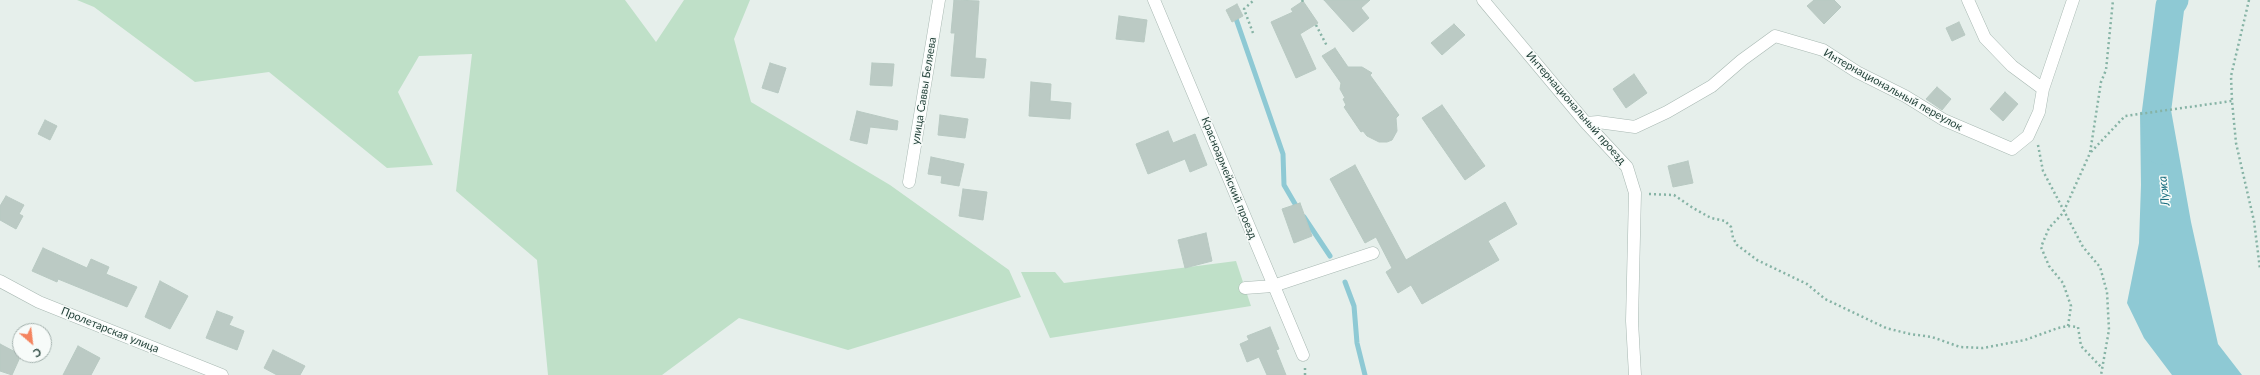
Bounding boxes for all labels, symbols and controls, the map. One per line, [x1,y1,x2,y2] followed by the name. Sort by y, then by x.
[909,36,939,146] street label: улица Саввы Беляева
[1821,46,1965,134] street label: Интернациональный переулок
[1523,49,1629,167] street label: Интернациональный проезд
[1198,115,1260,241] street label: Красноармейский проезд
[2155,175,2173,207] water label: Лужа
[59,304,161,356] street label: Пролетарская улица
[12,323,52,363] north arrow
[31,346,44,361] text: С

